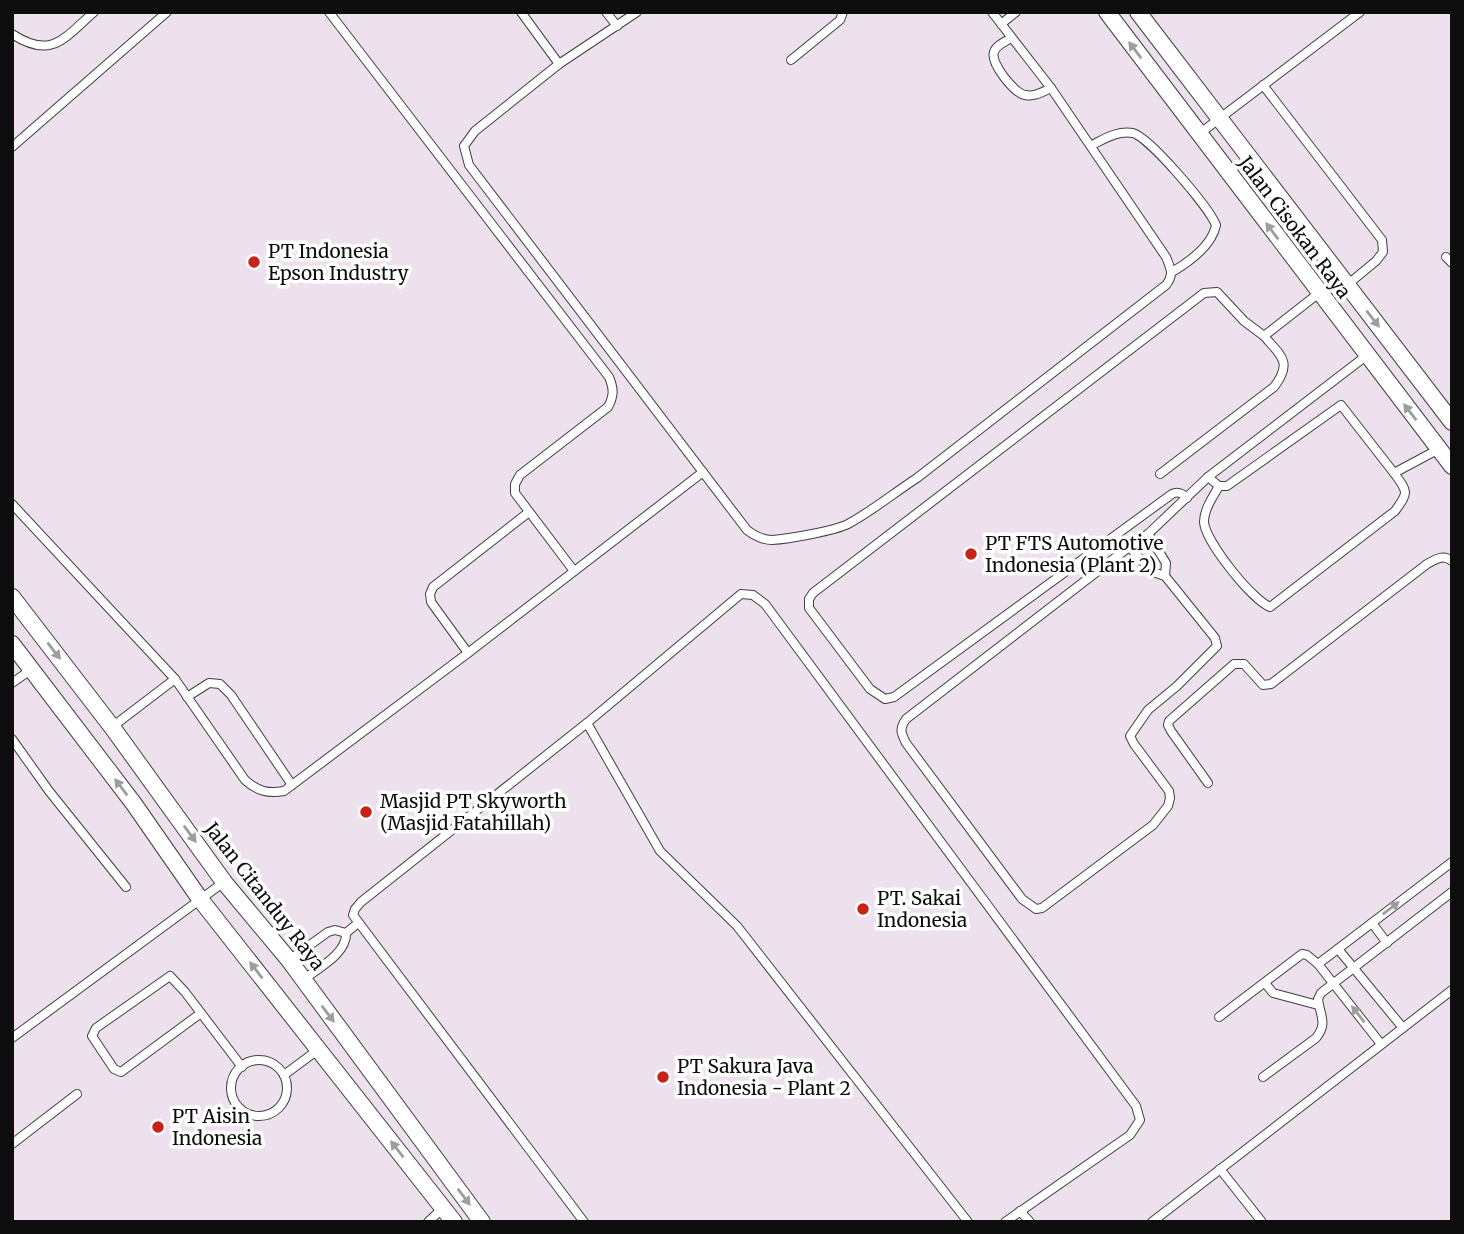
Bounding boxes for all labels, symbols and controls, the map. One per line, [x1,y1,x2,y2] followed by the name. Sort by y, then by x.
[1127,41,1142,59] one-way arrow
[1233,150,1356,303] street label: Jalan Cisokan Raya
[1266,222,1280,240] one-way arrow
[268,239,409,285] place label: PT Indonesia Epson Industry
[246,254,262,270] marker: PT Indonesia Epson Industry
[1366,310,1381,328] one-way arrow
[1403,403,1418,421] one-way arrow
[985,531,1163,577] place label: PT FTS Automotive Indonesia (Plant 2)
[963,546,979,562] marker: PT FTS Automotive Indonesia (Plant 2)
[46,642,61,660] one-way arrow
[114,778,129,796] one-way arrow
[380,789,567,835] place label: Masjid PT Skyworth (Masjid Fatahillah)
[358,804,374,820] marker: Masjid PT Skyworth (Masjid Fatahillah)
[199,816,330,975] street label: Jalan Citanduy Raya
[182,825,196,843] one-way arrow
[877,886,967,932] place label: PT. Sakai Indonesia
[855,901,871,917] marker: PT. Sakai Indonesia
[1382,902,1400,916] one-way arrow
[249,961,264,979] one-way arrow
[321,1005,335,1023] one-way arrow
[1350,1006,1365,1024] one-way arrow
[677,1054,851,1100] place label: PT Sakura Java Indonesia - Plant 2
[655,1069,671,1085] marker: PT Sakura Java Indonesia - Plant 2
[172,1104,262,1150] place label: PT Aisin Indonesia
[150,1119,166,1135] marker: PT Aisin Indonesia
[389,1140,404,1158] one-way arrow
[457,1188,471,1206] one-way arrow

